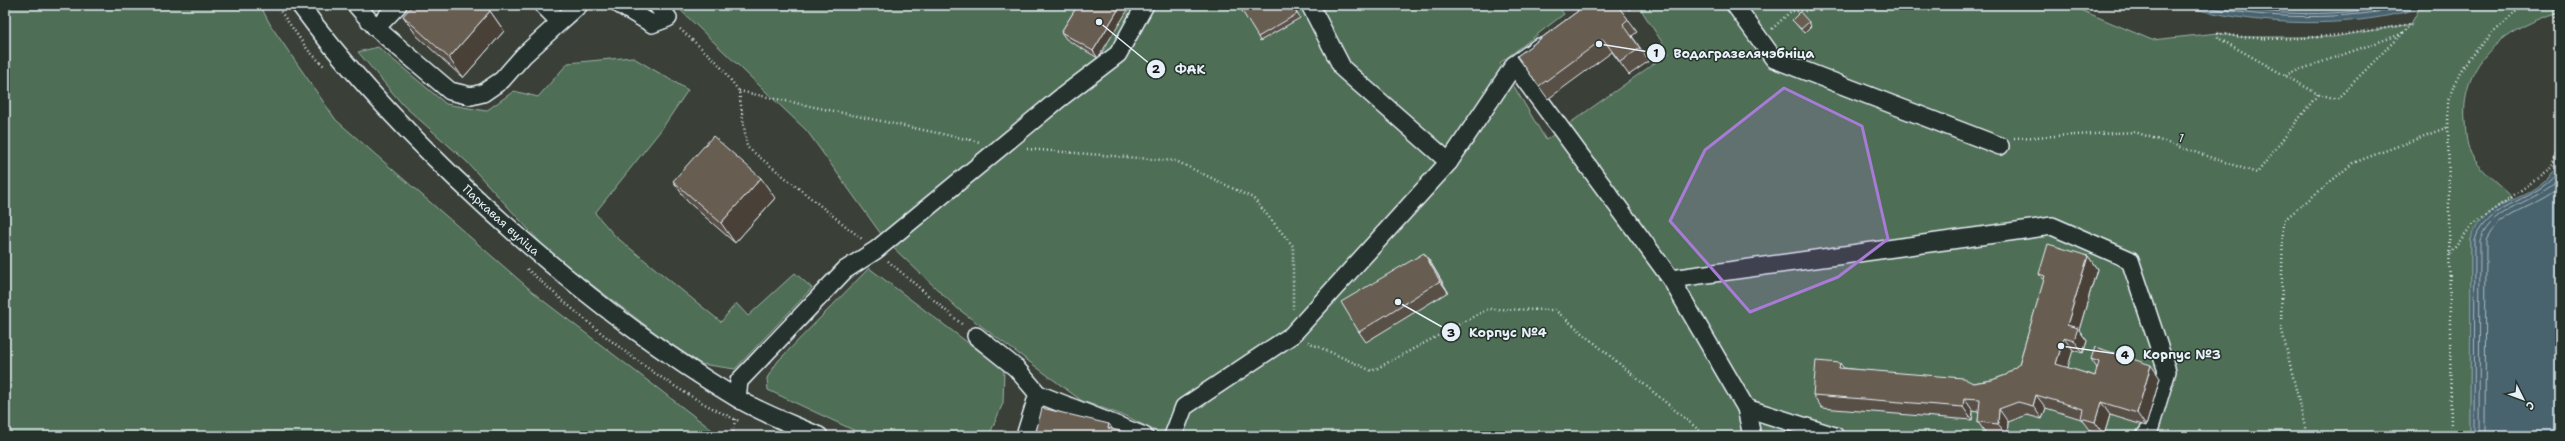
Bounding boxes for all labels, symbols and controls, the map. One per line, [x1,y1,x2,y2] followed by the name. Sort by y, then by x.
[1646,41,1823,66] callout: Водагразелячэбніца
[1653,45,1659,61] text: 1
[1674,45,1815,62] text: Водагразелячэбніца
[1146,56,1213,81] callout: ФАК
[1152,61,1161,77] text: 2
[1175,61,1205,78] text: ФАК
[2176,130,2186,146] street label: 1
[459,181,543,259] street label: Паркавая вуліца
[1441,320,1555,345] callout: Корпус №4
[1469,324,1547,341] text: Корпус №4
[1447,325,1455,341] text: 3
[2115,342,2229,367] callout: Корпус №3
[2143,346,2221,363] text: Корпус №3
[2121,347,2130,363] text: 4
[2503,379,2543,419] north arrow
[2522,398,2538,413] text: С

